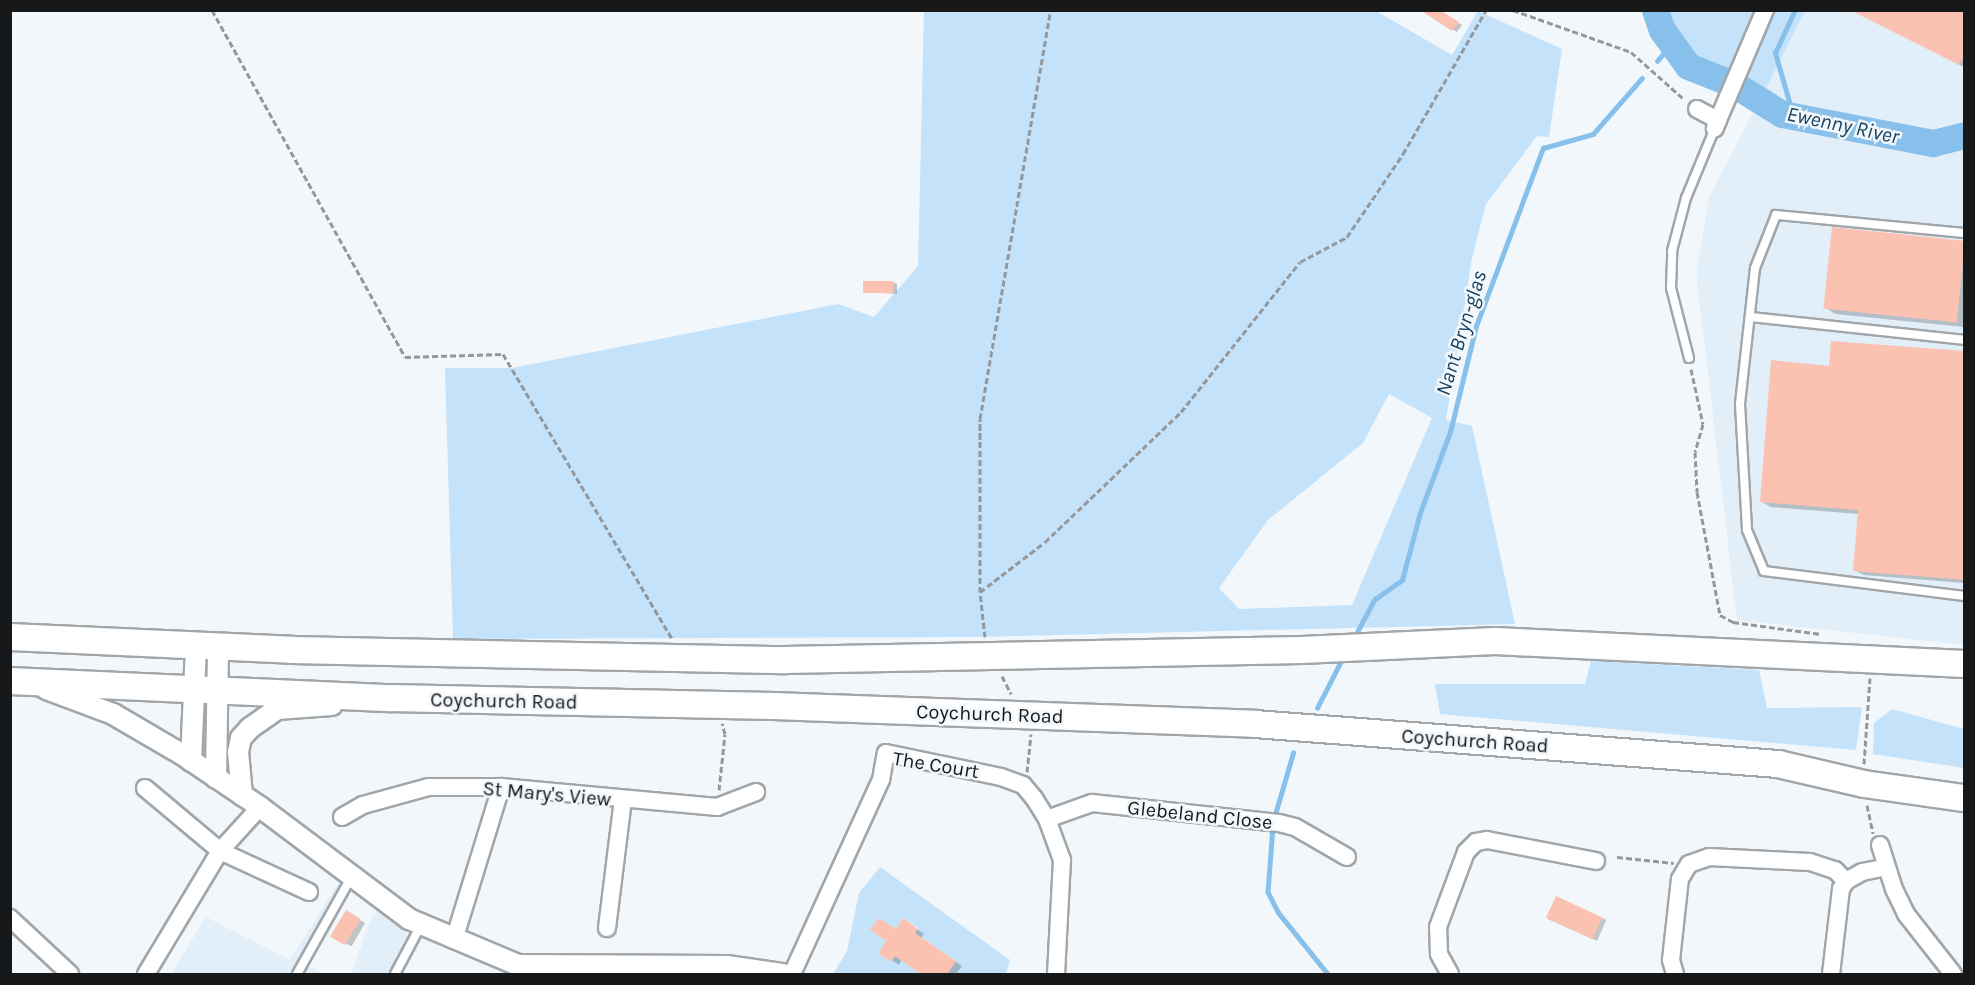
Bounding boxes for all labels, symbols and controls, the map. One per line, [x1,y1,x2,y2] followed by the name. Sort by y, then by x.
[1785,101,1901,149] water label: Ewenny River
[1430,268,1492,398] water label: Nant Bryn-glas
[430,688,578,714] street label: Coychurch Road
[916,699,1064,729] street label: Coychurch Road
[1401,724,1549,758] street label: Coychurch Road
[891,746,981,784] street label: The Court
[482,776,612,812] street label: St Mary's View
[1126,795,1274,835] street label: Glebeland Close

